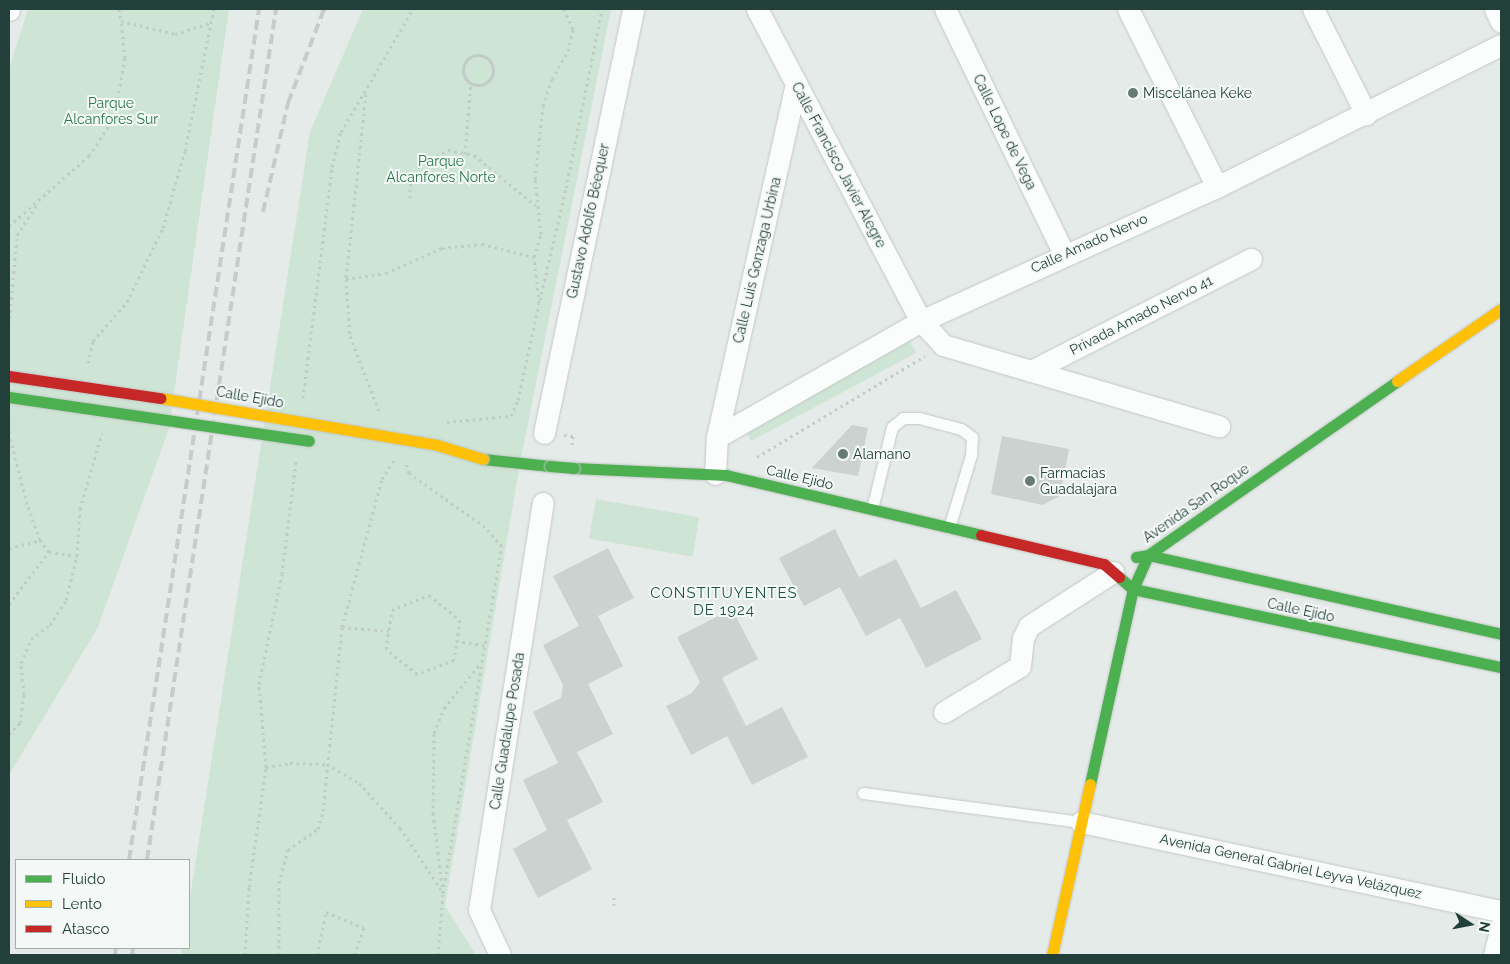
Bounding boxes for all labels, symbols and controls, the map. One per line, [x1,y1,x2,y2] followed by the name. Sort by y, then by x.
[970,71,1040,193] street label: Calle Lope de Vega
[788,79,890,251] street label: Calle Francisco Javier Alegre
[1143,85,1252,101] place label: Miscelánea Keke
[1127,87,1139,99] marker: Miscelánea Keke
[64,95,158,128] park label: Parque Alcanfores Sur
[563,142,613,300] street label: Gustavo Adolfo Béequer
[386,153,496,186] park label: Parque Alcanfores Norte
[730,175,784,345] street label: Calle Luis Gonzaga Urbina
[1028,210,1150,276] street label: Calle Amado Nervo
[1067,272,1215,358] street label: Privada Amado Nervo 41
[215,383,285,411] street label: Calle Ejido
[853,446,911,462] place label: Alamano
[837,448,849,460] marker: Alamano
[1140,460,1252,546] street label: Avenida San Roque
[765,461,835,493] street label: Calle Ejido
[1040,465,1117,498] place label: Farmacias Guadalajara
[1024,475,1036,487] marker: Farmacias Guadalajara
[649,584,799,619] district label: CONSTITUYENTES DE 1924
[1266,595,1336,625] street label: Calle Ejido
[486,651,528,811] street label: Calle Guadalupe Posada
[1158,830,1424,902] street label: Avenida General Gabriel Leyva Velázquez
[15,859,190,949] legend
[62,870,105,888] text: Fluido
[62,895,102,913] text: Lento
[1445,899,1495,949] north arrow
[62,920,109,938] text: Atasco
[1476,920,1494,934] text: N

